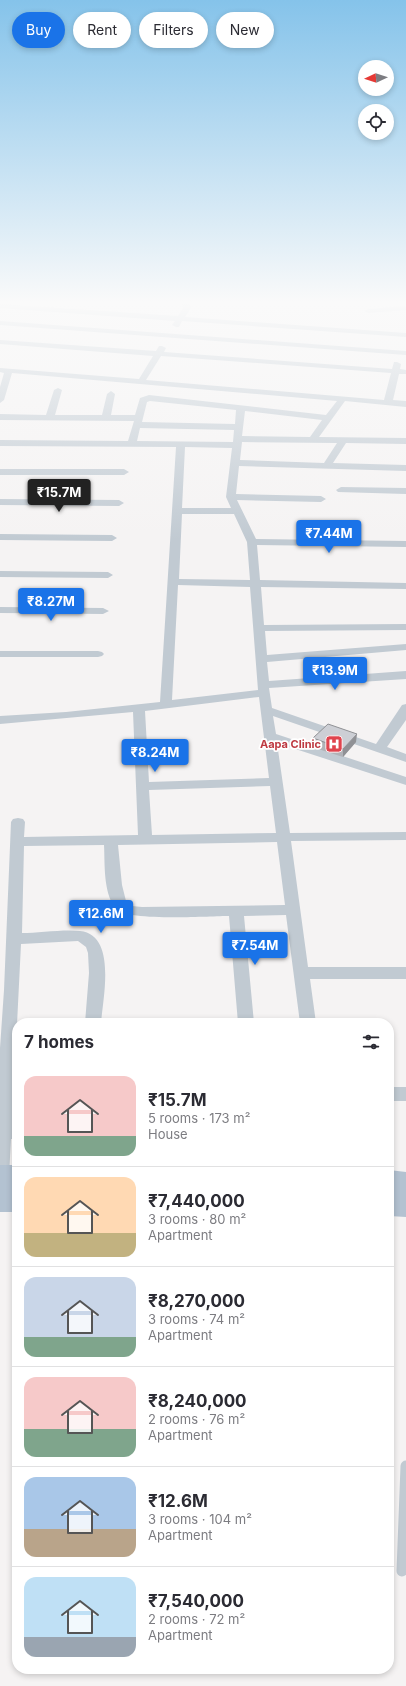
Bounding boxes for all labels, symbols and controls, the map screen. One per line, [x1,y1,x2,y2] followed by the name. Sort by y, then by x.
[12,12,65,48] chip: Buy
[73,12,131,48] chip: Rent
[139,12,208,48] chip: Filters
[216,12,274,48] chip: New
[358,60,394,96] north arrow
[358,60,394,140] map controls
[358,104,394,140] button: locate
[26,479,92,513] pin: ₹15.7M
[37,484,81,500] text: ₹15.7M
[296,520,362,554] pin: ₹7.44M
[305,525,353,541] text: ₹7.44M
[18,588,84,622] pin: ₹8.27M
[27,593,75,609] text: ₹8.27M
[302,657,368,691] pin: ₹13.9M
[312,662,358,678] text: ₹13.9M
[324,734,344,754] hospital icon: Aapa Clinic
[260,737,322,751] place label: Aapa Clinic
[122,739,188,773] pin: ₹8.24M
[131,744,179,760] text: ₹8.24M
[68,900,134,934] pin: ₹12.6M
[78,905,124,921] text: ₹12.6M
[222,932,288,966] pin: ₹7.54M
[232,937,278,953] text: ₹7.54M
[360,1031,382,1053] icon: filters
[24,1032,94,1052] text: 7 homes
[148,1090,207,1110] text: ₹15.7M
[56,1092,104,1140] icon: home
[148,1110,250,1126] text: 5 rooms · 173 m²
[148,1126,188,1142] text: House
[148,1191,245,1211] text: ₹7,440,000
[56,1193,104,1241] icon: home
[148,1211,246,1227] text: 3 rooms · 80 m²
[148,1227,213,1243] text: Apartment
[148,1291,245,1311] text: ₹8,270,000
[56,1293,104,1341] icon: home
[148,1311,245,1327] text: 3 rooms · 74 m²
[148,1327,213,1343] text: Apartment
[148,1391,247,1411] text: ₹8,240,000
[56,1393,104,1441] icon: home
[148,1411,245,1427] text: 2 rooms · 76 m²
[148,1427,213,1443] text: Apartment
[148,1491,208,1511] text: ₹12.6M
[56,1493,104,1541] icon: home
[148,1511,252,1527] text: 3 rooms · 104 m²
[148,1527,213,1543] text: Apartment
[148,1591,244,1611] text: ₹7,540,000
[56,1593,104,1641] icon: home
[148,1611,245,1627] text: 2 rooms · 72 m²
[148,1627,213,1643] text: Apartment

